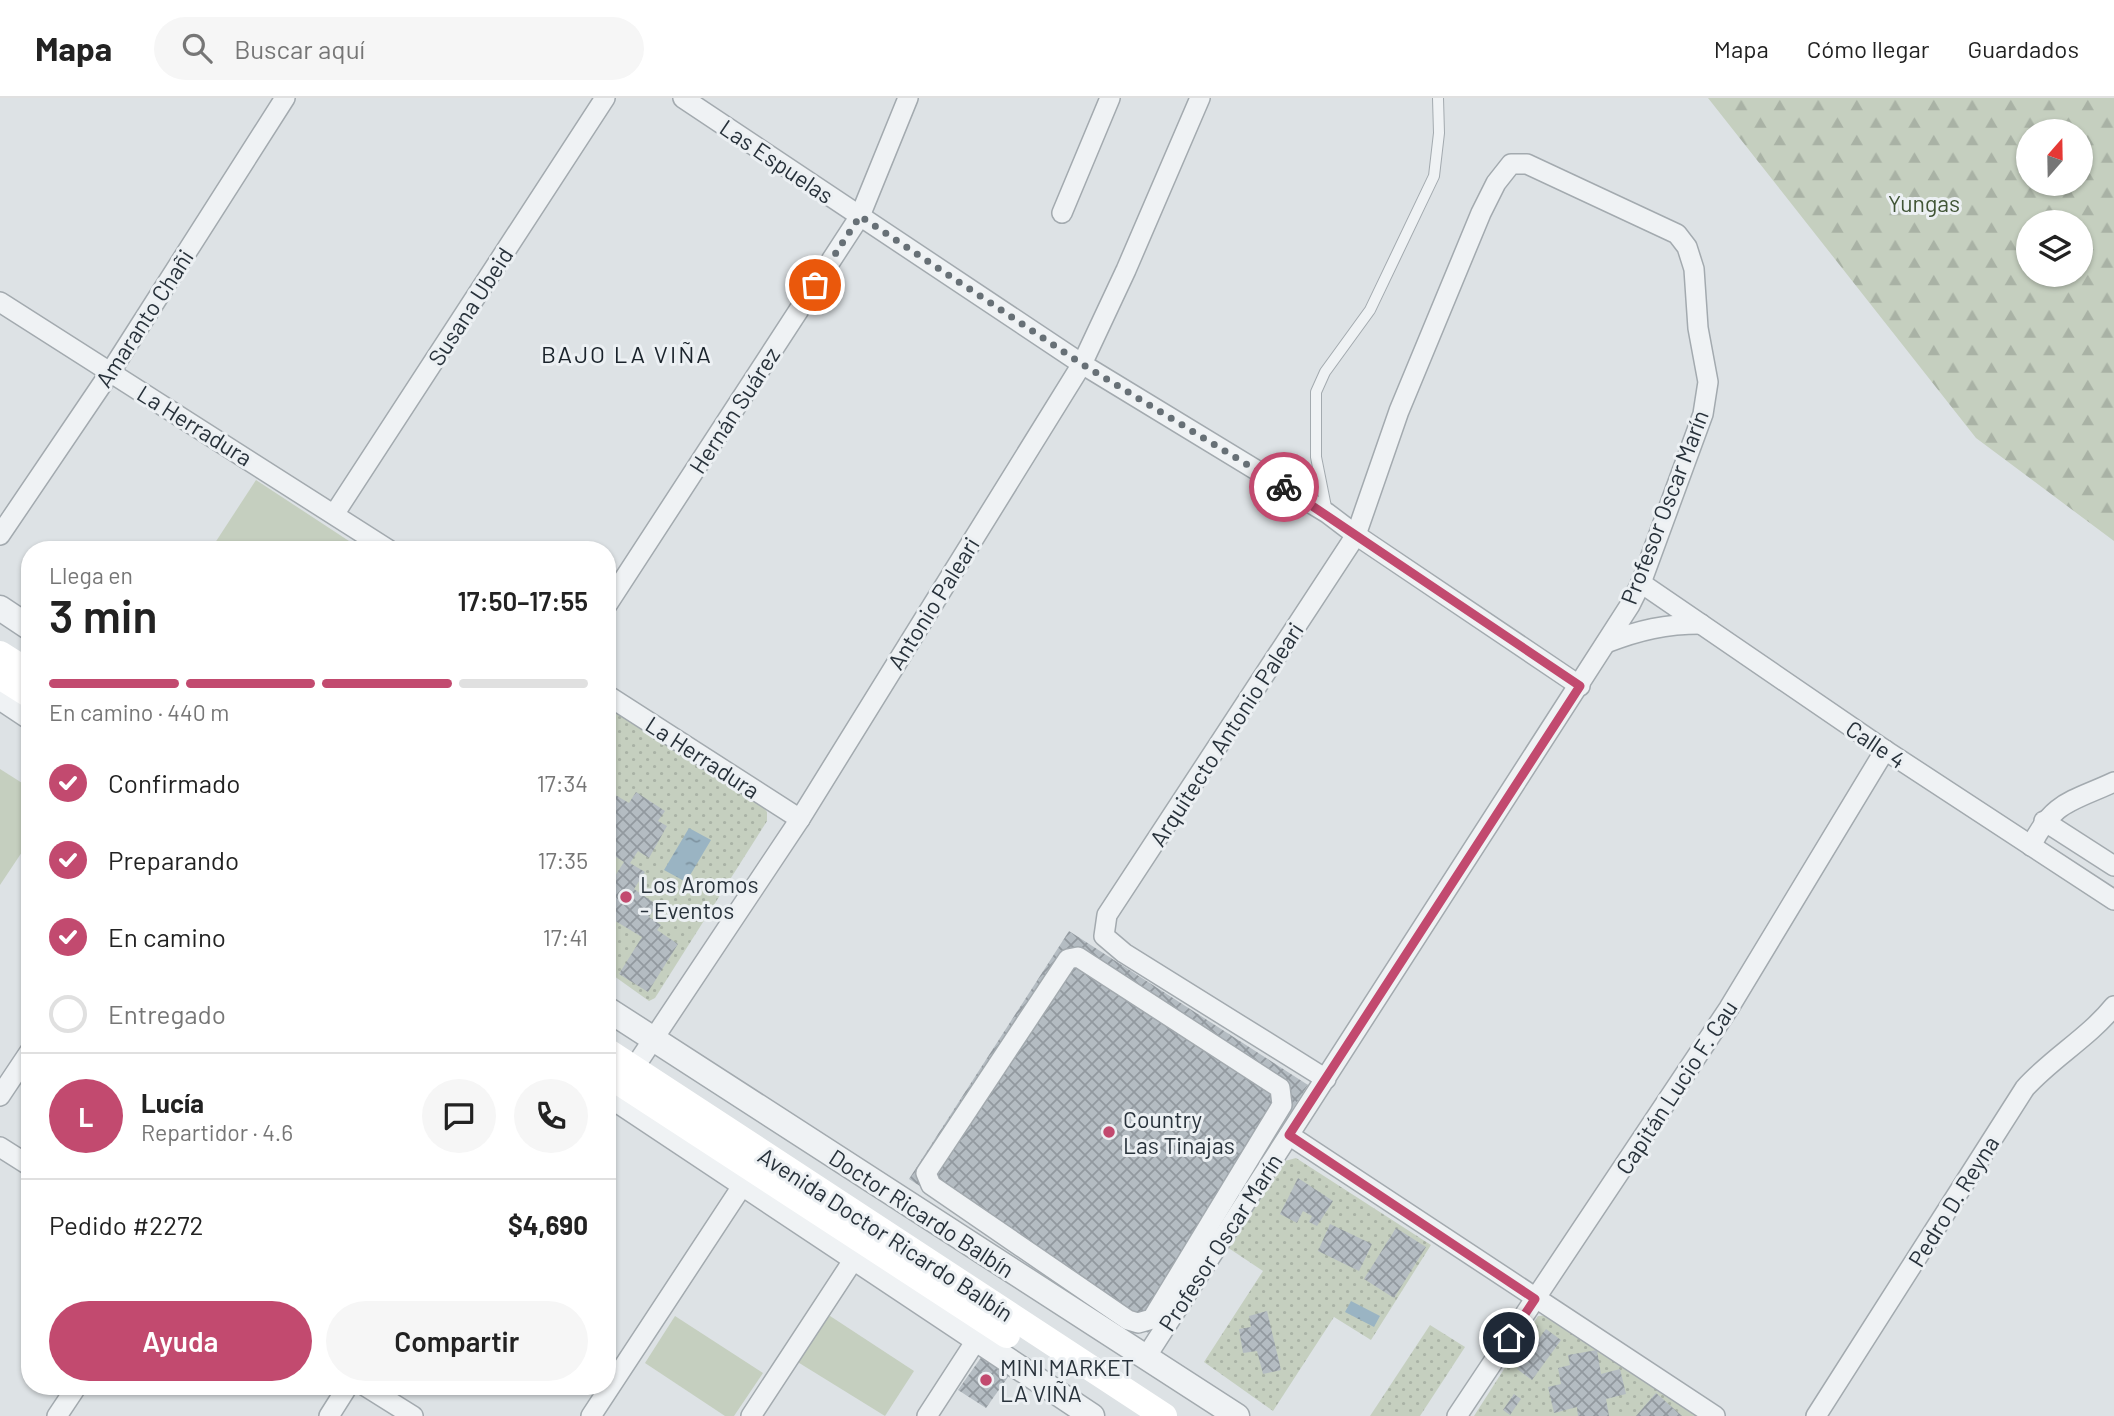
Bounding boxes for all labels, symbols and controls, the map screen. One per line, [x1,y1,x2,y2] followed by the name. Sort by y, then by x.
[154,17,644,80] search box
[35,28,112,68] text: Mapa
[178,29,216,67] icon: search
[234,33,365,64] text: Buscar aquí
[1714,34,1769,63] text: Mapa
[1807,34,1929,63] text: Cómo llegar
[1967,34,2079,63] text: Guardados
[715,113,839,209] street label: Las Espuelas
[2016,119,2093,196] north arrow
[2016,119,2093,287] map controls
[1888,189,1960,217] park label: Yungas
[2016,210,2093,287] button: layers
[421,242,519,370] street label: Susana Ubeid
[89,244,199,392] street label: Amaranto Chañi
[785,255,845,315] pin
[796,266,834,304] icon: bag
[541,339,713,368] district label: BAJO LA VIÑA
[683,342,785,478] street label: Hernán Suárez
[132,379,258,471] street label: La Herradura
[1614,406,1714,608] street label: Profesor Oscar Marín
[1249,452,1319,522] courier
[1265,468,1303,506] icon: bike
[881,532,985,674] street label: Antonio Paleari
[49,561,133,589] text: Llega en
[458,585,588,616] text: 17:50–17:55
[49,587,158,642] text: 3 min
[1143,617,1309,851] street label: Arquitecto Antonio Paleari
[49,698,229,726] text: En camino · 440 m
[641,710,765,804] street label: La Herradura
[1841,714,1911,774] street label: Calle 4
[49,764,87,802] icon: check
[108,767,240,798] text: Confirmado
[537,769,588,797] text: 17:34
[49,841,87,879] icon: check
[108,844,239,875] text: Preparando
[538,846,588,874] text: 17:35
[640,870,758,924] place label: Los Aromos - Eventos
[618,889,634,905] marker: Los Aromos - Eventos
[49,918,87,956] icon: check
[108,921,226,952] text: En camino
[543,923,588,951] text: 17:41
[1609,995,1743,1179] street label: Capitán Lucio F. Cau
[108,998,226,1029] text: Entregado
[422,1079,496,1153] button: chat
[514,1079,588,1153] button: phone
[141,1087,204,1118] text: Lucía
[79,1101,93,1132] text: L
[1123,1105,1235,1159] place label: Country Las Tinajas
[141,1118,293,1146] text: Repartidor · 4.6
[1101,1124,1117,1140] marker: Country Las Tinajas
[1902,1130,2004,1272] street label: Pedro D. Reyna
[753,1141,1019,1327] street label: Avenida Doctor Ricardo Balbín
[824,1143,1020,1283] street label: Doctor Ricardo Balbín
[1152,1148,1288,1336] street label: Profesor Oscar Marín
[49,1209,203,1240] text: Pedido #2272
[508,1209,588,1240] text: $4,690
[49,1301,312,1381] button: Ayuda
[326,1301,588,1381] button: Compartir
[1479,1308,1539,1368] pin
[1490,1319,1528,1357] icon: home
[1000,1353,1134,1407] place label: MINI MARKET LA VIÑA
[978,1372,994,1388] marker: MINI MARKET LA VIÑA

